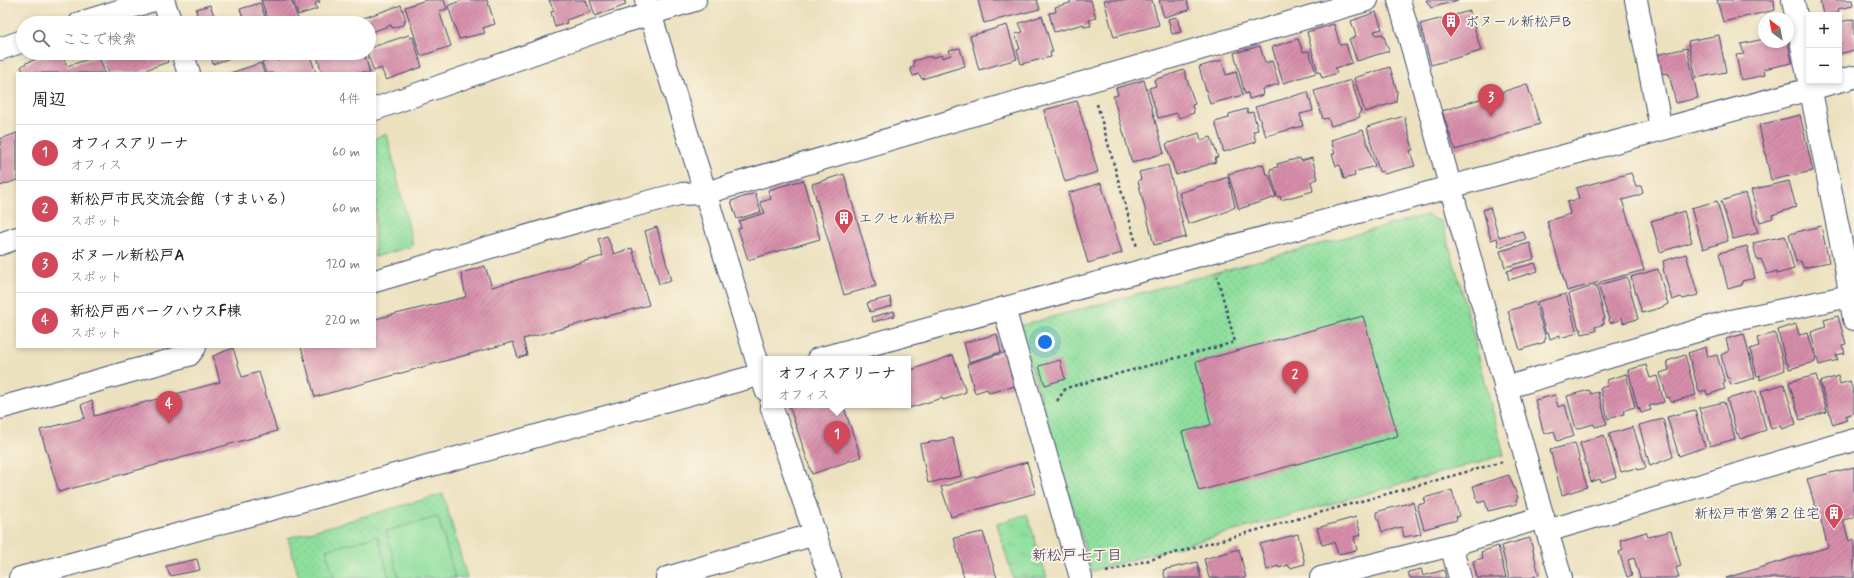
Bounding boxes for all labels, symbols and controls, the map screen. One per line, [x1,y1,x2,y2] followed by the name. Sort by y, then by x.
[1440,10,1462,38] building icon: ボヌール新松戸B
[1758,12,1794,48] north arrow
[1806,12,1842,84] map controls
[1806,12,1842,48] button: +
[1465,13,1571,31] place label: ボヌール新松戸B
[16,16,376,60] search box
[30,27,52,49] icon: search
[62,30,137,50] text: ここで検索
[1806,48,1842,84] button: −
[1478,84,1504,117] pin: 3
[32,89,66,111] text: 周辺
[339,91,360,108] text: 4件
[70,134,189,154] text: オフィスアリーナ
[42,144,48,161] text: 1
[332,144,360,161] text: 60 m
[70,157,122,174] text: オフィス
[70,190,295,210] text: 新松戸市民交流会館（すまいる）
[42,200,48,217] text: 2
[332,200,360,217] text: 60 m
[833,207,855,235] building icon: エクセル新松戸
[858,210,957,228] place label: エクセル新松戸
[70,213,122,230] text: スポット
[70,246,184,266] text: ボヌール新松戸A
[42,256,48,273] text: 3
[326,256,360,273] text: 120 m
[70,269,122,286] text: スポット
[70,302,242,322] text: 新松戸西パークハウスF棟
[41,312,49,329] text: 4
[325,312,360,329] text: 220 m
[70,325,122,342] text: スポット
[1035,332,1055,352] your location
[763,356,911,408] popup
[1282,361,1308,394] pin: 2
[778,364,896,384] text: オフィスアリーナ
[778,387,830,404] text: オフィス
[156,391,182,424] pin: 4
[824,421,850,454] pin: 1
[1823,502,1845,530] building icon: 新松戸市営第２住宅
[1694,505,1820,523] place label: 新松戸市営第２住宅
[1032,546,1122,566] district label: 新松戸七丁目

